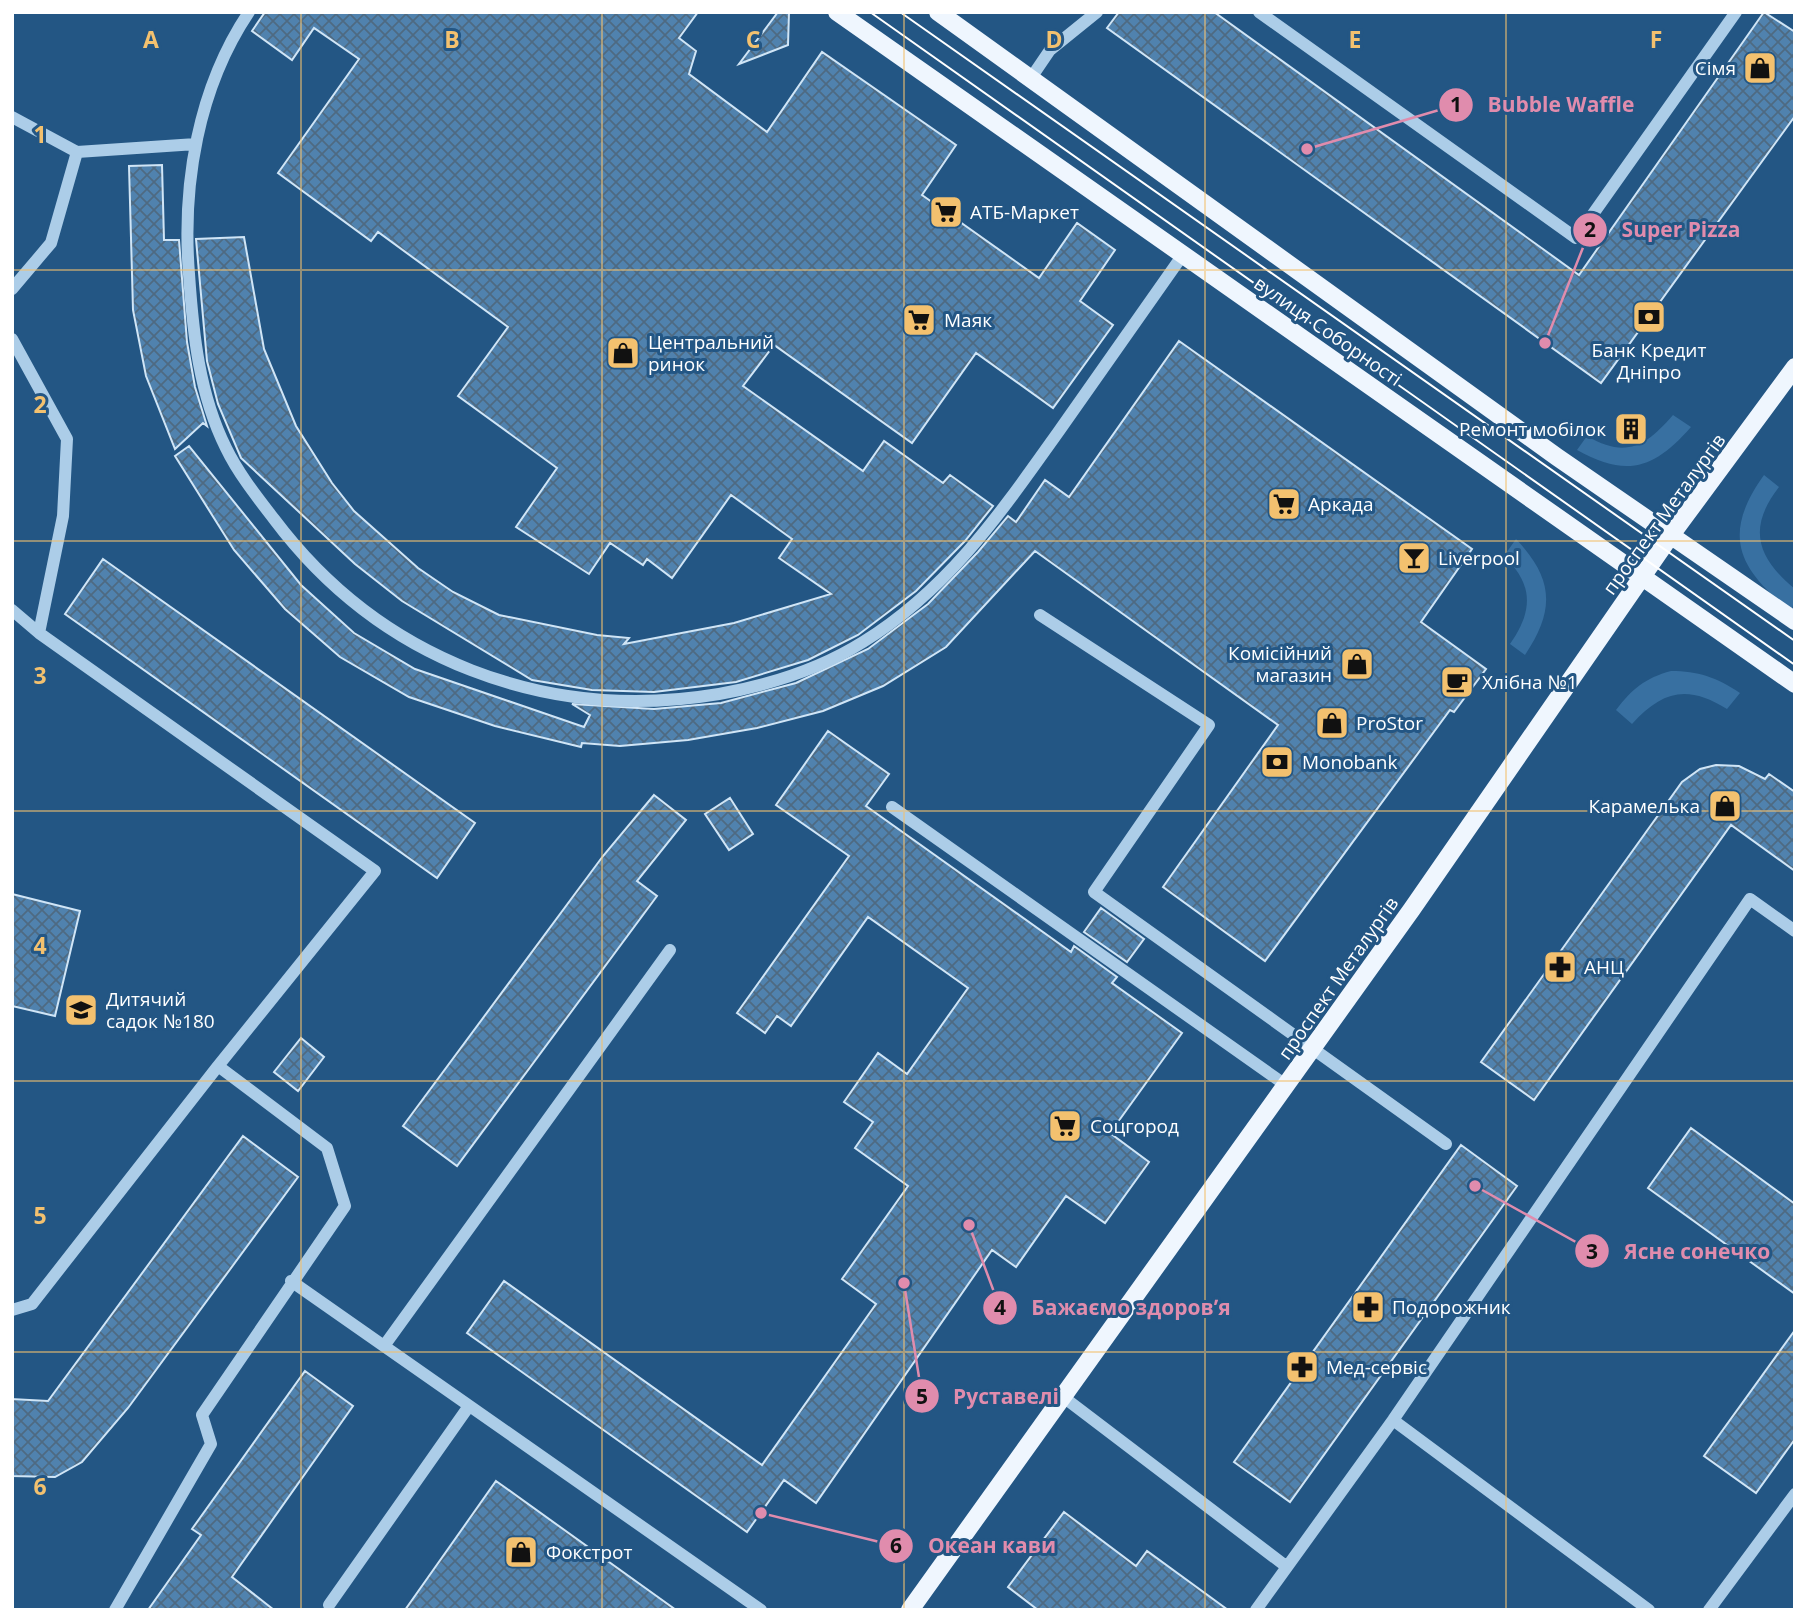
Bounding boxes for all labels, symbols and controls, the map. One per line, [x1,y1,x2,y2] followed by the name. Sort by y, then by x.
[143,23,159,55] text: A
[444,23,460,55] text: B
[746,23,760,55] text: C
[1045,23,1063,55] text: D
[1349,23,1361,55] text: E
[1650,23,1662,55] text: F
[1741,49,1779,87] shop icon: Сімя
[1695,55,1736,81] place label: Сімя
[1439,84,1649,126] callout: Bubble Waffle
[1450,90,1462,118] text: 1
[1488,90,1634,118] text: Bubble Waffle
[33,118,47,150] text: 1
[927,193,965,231] supermarket icon: АТБ-Маркет
[970,199,1079,225] place label: АТБ-Маркет
[1573,209,1755,251] callout: Super Pizza
[1584,215,1596,243] text: 2
[1622,215,1740,243] text: Super Pizza
[1249,270,1407,392] street label: вулиця Соборності
[1630,298,1668,336] bank icon: Банк Кредит Дніпро
[900,301,938,339] supermarket icon: Маяк
[944,307,992,333] place label: Маяк
[648,329,774,377] place label: Центральний ринок
[604,334,642,372] shop icon: Центральний ринок
[1592,337,1706,385] place label: Банк Кредит Дніпро
[33,388,47,420] text: 2
[1612,410,1650,448] building icon: Ремонт мобілок
[1459,416,1606,442] place label: Ремонт мобілок
[1597,428,1731,600] street label: проспект Металургів
[1265,485,1303,523] supermarket icon: Аркада
[1308,491,1374,517] place label: Аркада
[1395,539,1433,577] bar icon: Liverpool
[1438,545,1520,571] place label: Liverpool
[1228,640,1332,688] place label: Комісійний магазин
[1338,645,1376,683] shop icon: Комісійний магазин
[33,659,47,691] text: 3
[1438,663,1476,701] cafe icon: Хлібна №1
[1482,669,1578,695] place label: Хлібна №1
[1313,704,1351,742] shop icon: ProStor
[1356,710,1423,736] place label: ProStor
[1258,743,1296,781] bank icon: Monobank
[1302,749,1397,775] place label: Monobank
[1706,787,1744,825] shop icon: Карамелька
[1589,793,1700,819] place label: Карамелька
[1272,891,1404,1065] street label: проспект Металургів
[33,929,47,961] text: 4
[1541,948,1579,986] pharmacy icon: АНЦ
[1584,954,1624,980] place label: АНЦ
[106,986,215,1034] place label: Дитячий садок №180
[62,991,100,1029] school or university icon: Дитячий садок №180
[1046,1107,1084,1145] supermarket icon: Соцгород
[1090,1113,1179,1139] place label: Соцгород
[33,1199,47,1231] text: 5
[1574,1230,1784,1272] callout: Ясне сонечко
[1586,1237,1598,1265] text: 3
[1623,1237,1770,1265] text: Ясне сонечко
[982,1287,1244,1329] callout: Бажаємо здоровʼя
[1349,1288,1387,1326] pharmacy icon: Подорожник
[994,1293,1006,1321] text: 4
[1031,1293,1231,1321] text: Бажаємо здоровʼя
[1392,1294,1511,1320] place label: Подорожник
[1283,1348,1321,1386] pharmacy icon: Мед-сервіс
[1326,1354,1427,1380] place label: Мед-сервіс
[904,1375,1073,1417] callout: Руставелі
[916,1382,928,1410] text: 5
[953,1382,1059,1410] text: Руставелі
[33,1470,47,1502] text: 6
[879,1525,1070,1567] callout: Океан кави
[890,1531,902,1559] text: 6
[928,1531,1056,1559] text: Океан кави
[502,1533,540,1571] shop icon: Фокстрот
[546,1539,632,1565] place label: Фокстрот

